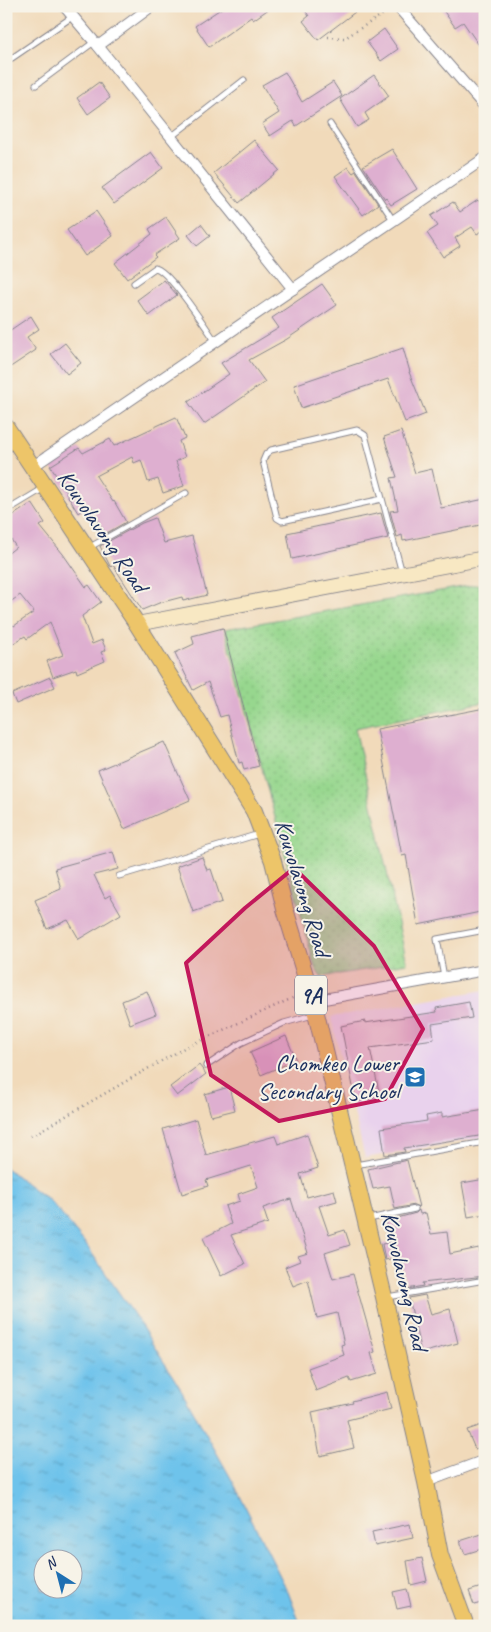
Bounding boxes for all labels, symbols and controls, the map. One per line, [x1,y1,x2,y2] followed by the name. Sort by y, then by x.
[51,464,157,601] street label: Kouvolavong Road
[268,816,339,964] street label: Kouvolavong Road
[295,976,327,1014] road number: 9A
[258,1048,403,1106] place label: Chomkeo Lower Secondary School
[403,1065,427,1089] school or university icon: Chomkeo Lower Secondary School
[374,1209,436,1357] street label: Kouvolavong Road
[32,1550,82,1600] north arrow
[42,1553,61,1573] text: N

